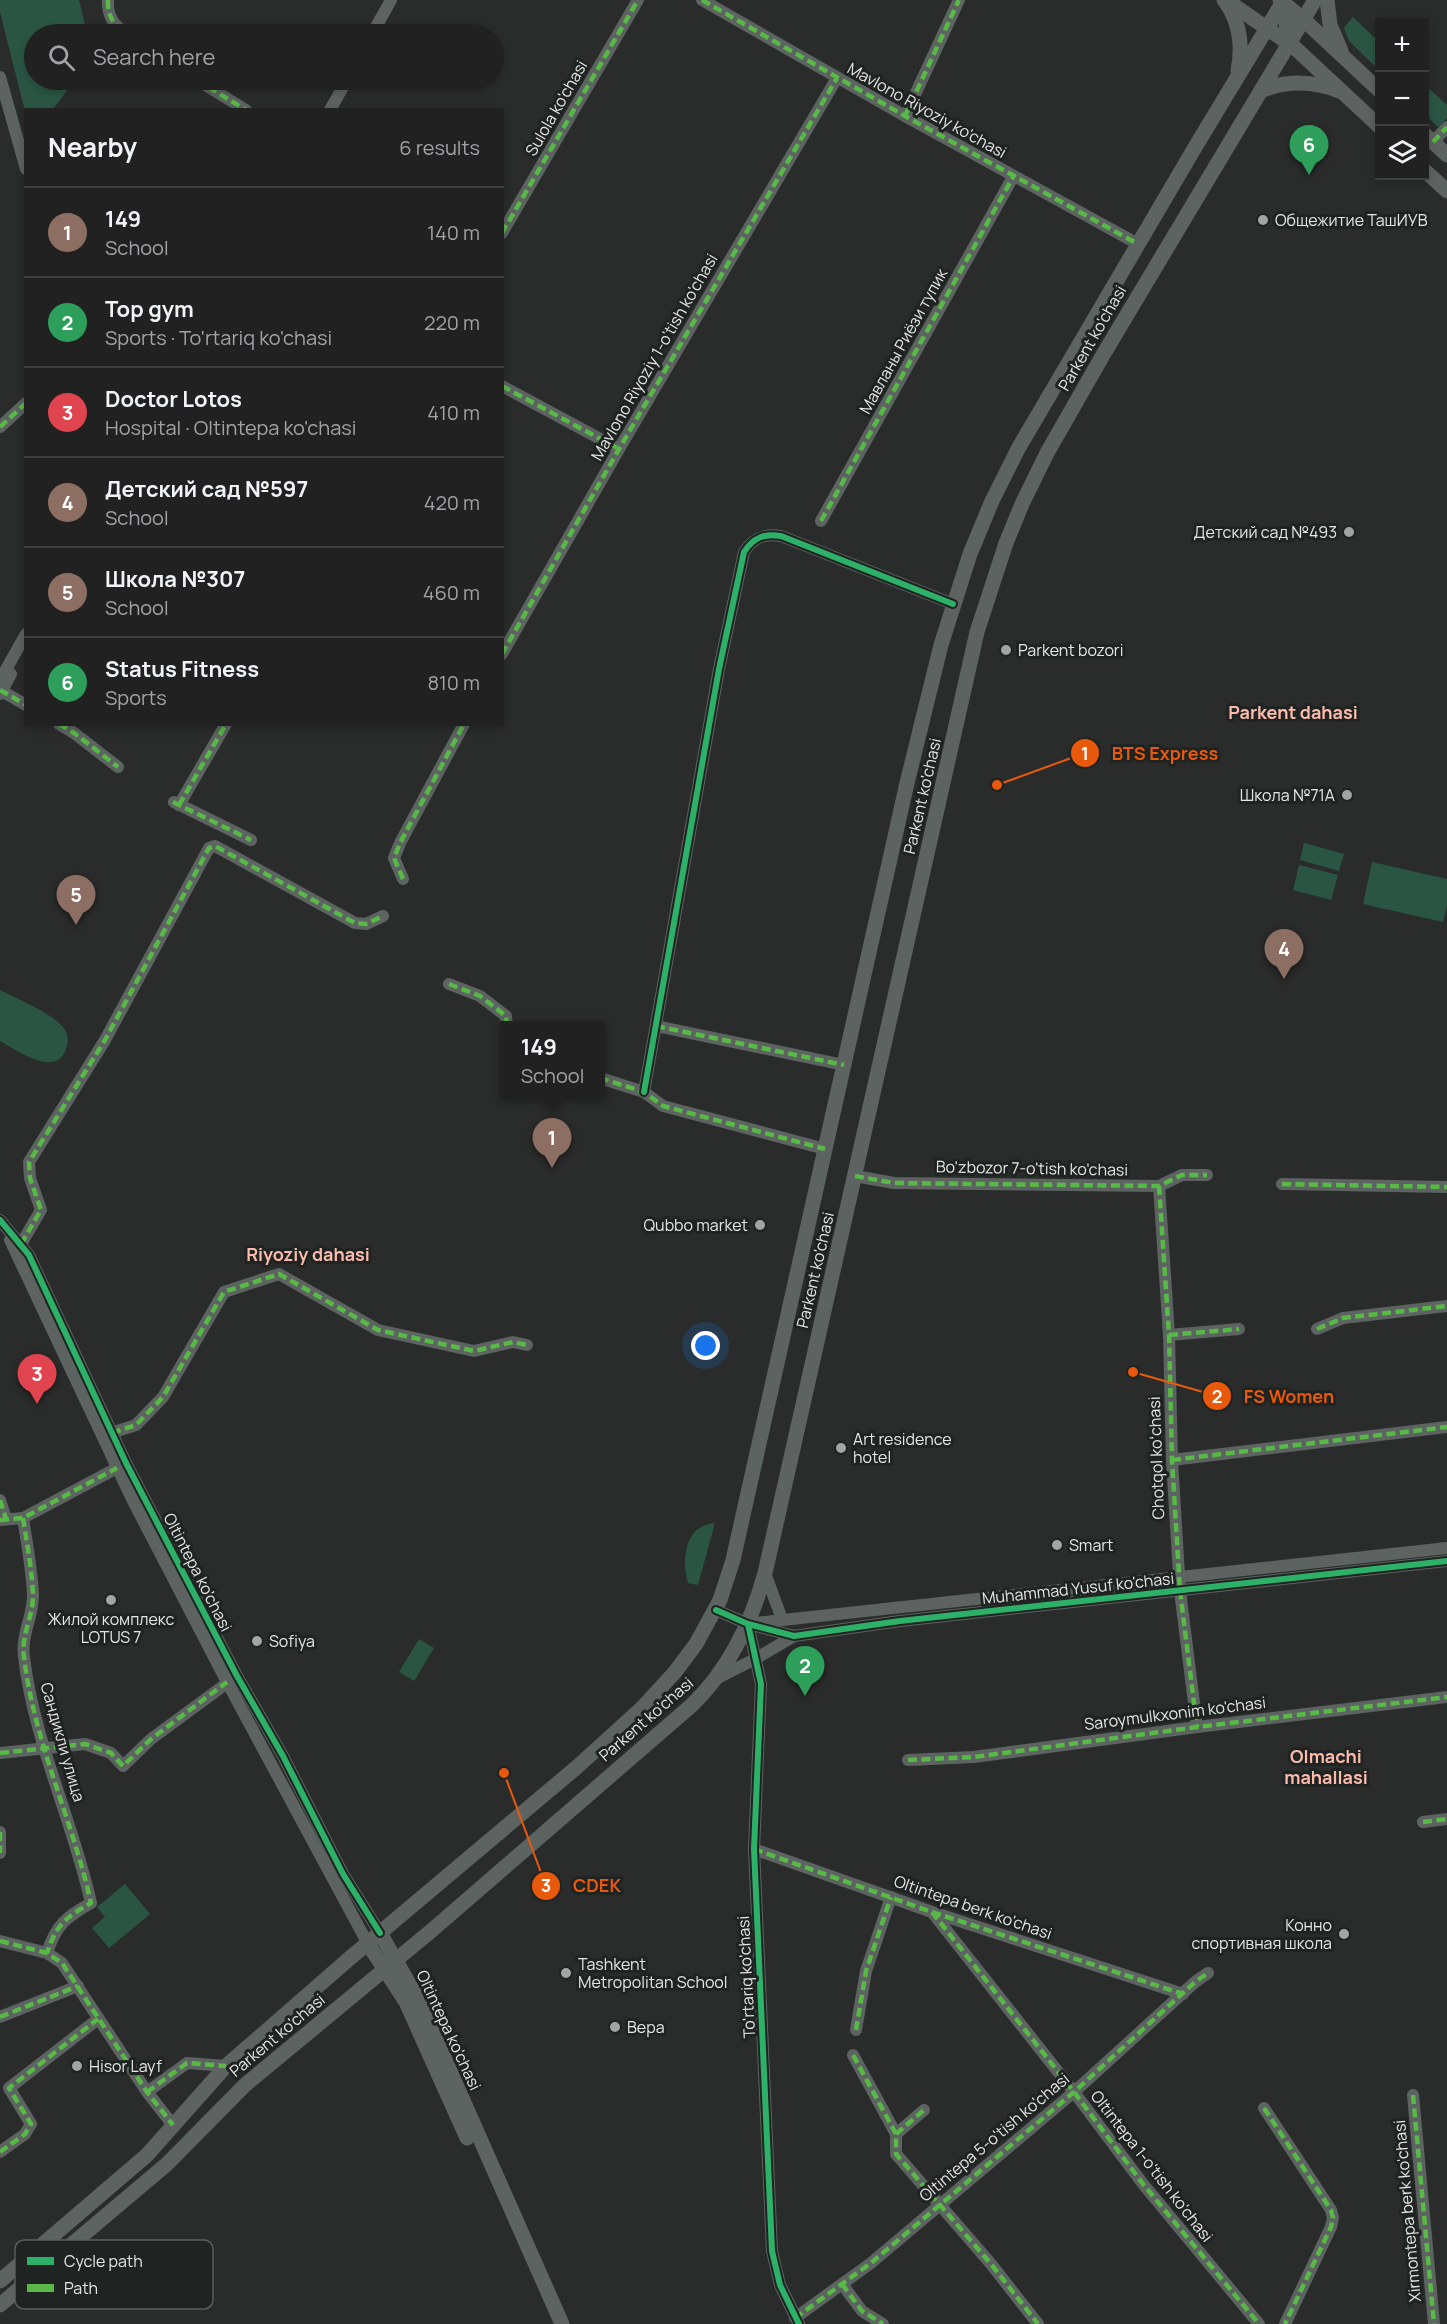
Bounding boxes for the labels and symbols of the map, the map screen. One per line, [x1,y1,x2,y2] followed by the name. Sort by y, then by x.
[520,56,592,160] street label: Sulola ko'chasi
[843,57,1011,163] street label: Mavlono Riyoziy ko'chasi
[1290,126,1328,175] pin: 6
[1275,209,1428,231] place label: Общежитие ТашИУВ
[1256,213,1270,227] marker: Общежитие ТашИУВ
[586,250,722,464] street label: Mavlono Riyoziy 1-o'tish ko'chasi
[854,263,953,418] street label: Мавланы Риёзи тупик
[1053,281,1131,395] street label: Parkent ko'chasi
[1194,521,1337,543] place label: Детский сад №493
[1342,525,1356,539] marker: Детский сад №493
[1018,639,1123,661] place label: Parkent bozori
[999,643,1013,657] marker: Parkent bozori
[1228,700,1358,724] district label: Parkent dahasi
[1070,735,1230,771] callout: BTS Express
[898,736,946,856] street label: Parkent ko'chasi
[1081,741,1089,765] text: 1
[1112,741,1218,765] text: BTS Express
[1240,784,1335,806] place label: Школа №71А
[1340,788,1354,802] marker: Школа №71А
[56,876,96,925] pin: 5
[1264,930,1304,979] pin: 4
[532,1118,572,1168] pin: 1
[936,1155,1128,1181] street label: Bo'zbozor 7-o'tish ko'chasi
[791,1210,839,1330] street label: Parkent ko'chasi
[644,1214,748,1236] place label: Qubbo market
[753,1218,767,1232] marker: Qubbo market
[246,1242,370,1266] district label: Riyoziy dahasi
[691,1331,720,1360] your location
[18,1354,57,1404] pin: 3
[1202,1378,1346,1414] callout: FS Women
[1212,1384,1222,1408] text: 2
[1244,1384,1334,1408] text: FS Women
[1143,1396,1169,1520] street label: Chotqol koʻchasi
[853,1428,952,1468] place label: Art residence hotel
[834,1441,848,1455] marker: Art residence hotel
[159,1509,237,1635] street label: Oltintepa ko'chasi
[1069,1534,1114,1556] place label: Smart
[1050,1538,1064,1552] marker: Smart
[981,1567,1175,1609] street label: Muhammad Yusuf ko'chasi
[104,1593,118,1607] marker: Жилой комплекс LOTUS 7
[48,1608,175,1648] place label: Жилой комплекс LOTUS 7
[269,1630,315,1652] place label: Sofiya
[250,1634,264,1648] marker: Sofiya
[786,1646,824,1696] pin: 2
[594,1672,698,1766] street label: Parkent ko'chasi
[35,1680,91,1804] street label: Сандикли улица
[1083,1691,1267,1735] street label: Saroymulkxonim ko'chasi
[1284,1744,1368,1789] district label: Olmachi mahallasi
[531,1868,633,1904] callout: CDEK
[891,1870,1055,1944] street label: Oltintepa berk ko'chasi
[541,1873,551,1897] text: 3
[573,1873,621,1897] text: CDEK
[1191,1914,1332,1954] place label: Конно спортивная школа
[732,1915,760,2039] street label: To'rtariq ko'chasi
[1337,1927,1351,1941] marker: Конно спортивная школа
[578,1953,728,1993] place label: Tashkent Metropolitan School
[412,1966,486,2094] street label: Oltintepa ko'chasi
[559,1966,573,1980] marker: Tashkent Metropolitan School
[225,1989,329,2081] street label: Parkent ko'chasi
[627,2016,665,2038] place label: Вера
[608,2020,622,2034] marker: Вера
[89,2055,162,2077] place label: Hisor Layf
[70,2059,84,2073] marker: Hisor Layf
[914,2068,1074,2206] street label: Oltintepa 5-o'tish ko'chasi
[1086,2086,1218,2246] street label: Oltintepa 1-o'tish ko'chasi
[1388,2119,1426,2303] street label: Xirmontepa berk ko'chasi
[15,2240,213,2309] legend
[64,2250,143,2272] text: Cycle path
[64,2277,98,2299] text: Path

